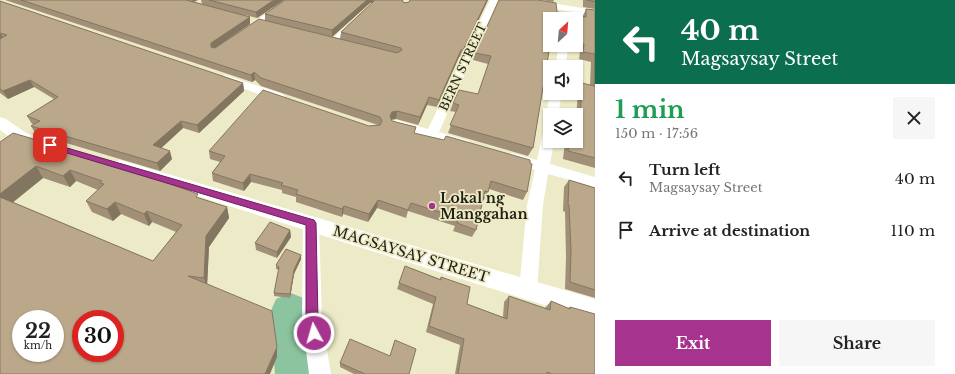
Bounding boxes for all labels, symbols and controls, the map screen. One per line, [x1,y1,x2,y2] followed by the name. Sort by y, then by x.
[543,12,583,52] north arrow
[543,12,583,148] map controls
[681,13,759,48] text: 40 m
[615,16,667,68] icon: left
[436,20,490,113] street label: BERN STREET
[681,48,838,70] text: Magsaysay Street
[543,60,583,100] button: sound
[615,95,685,124] text: 1 min
[893,97,935,139] button: close
[543,108,583,148] button: layers
[615,125,698,142] text: 150 m · 17:56
[33,128,67,162] pin
[39,134,61,156] icon: arrive
[649,160,720,179] text: Turn left
[615,167,637,189] icon: left
[895,169,935,188] text: 40 m
[649,179,763,196] text: Magsaysay Street
[440,189,528,223] place label: Lokal ng Manggahan
[427,201,437,211] marker: Lokal ng Manggahan
[615,219,637,241] icon: arrive
[649,221,810,240] text: Arrive at destination
[891,221,935,240] text: 110 m
[331,222,491,286] street label: MAGSAYSAY STREET
[72,310,124,362] speed limit sign: 30
[293,312,335,354] position arrow
[25,319,51,343] text: 22
[615,320,771,366] button: Exit
[779,320,935,366] button: Share
[24,339,52,352] text: km/h

